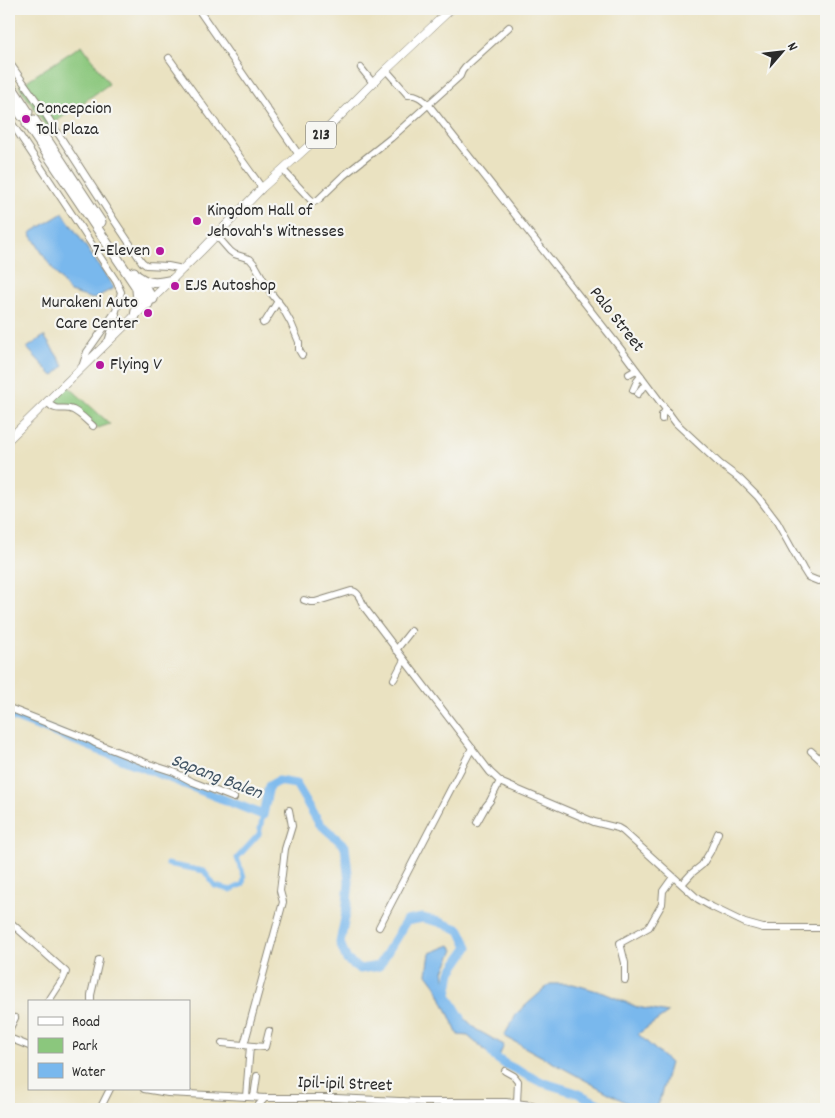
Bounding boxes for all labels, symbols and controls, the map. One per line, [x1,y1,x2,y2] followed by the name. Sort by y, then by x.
[758,28,808,78] north arrow
[781,39,802,55] text: N
[36,97,112,143] place label: Concepcion Toll Plaza
[20,113,32,125] marker: Concepcion Toll Plaza
[306,122,336,148] road number: 213
[207,199,344,245] place label: Kingdom Hall of Jehovah's Witnesses
[191,215,203,227] marker: Kingdom Hall of Jehovah's Witnesses
[93,239,150,264] place label: 7-Eleven
[154,245,166,257] marker: 7-Eleven
[185,274,276,299] place label: EJS Autoshop
[169,280,181,292] marker: EJS Autoshop
[583,282,650,358] street label: Palo Street
[41,291,138,337] place label: Murakeni Auto Care Center
[142,307,154,319] marker: Murakeni Auto Care Center
[110,353,162,378] place label: Flying V
[94,359,106,371] marker: Flying V
[166,748,267,808] water label: Sapang Balen
[28,1000,190,1090] legend
[72,1012,100,1034] text: Road
[72,1036,98,1058] text: Park
[72,1062,106,1084] text: Water
[297,1071,393,1099] street label: Ipil-ipil Street

